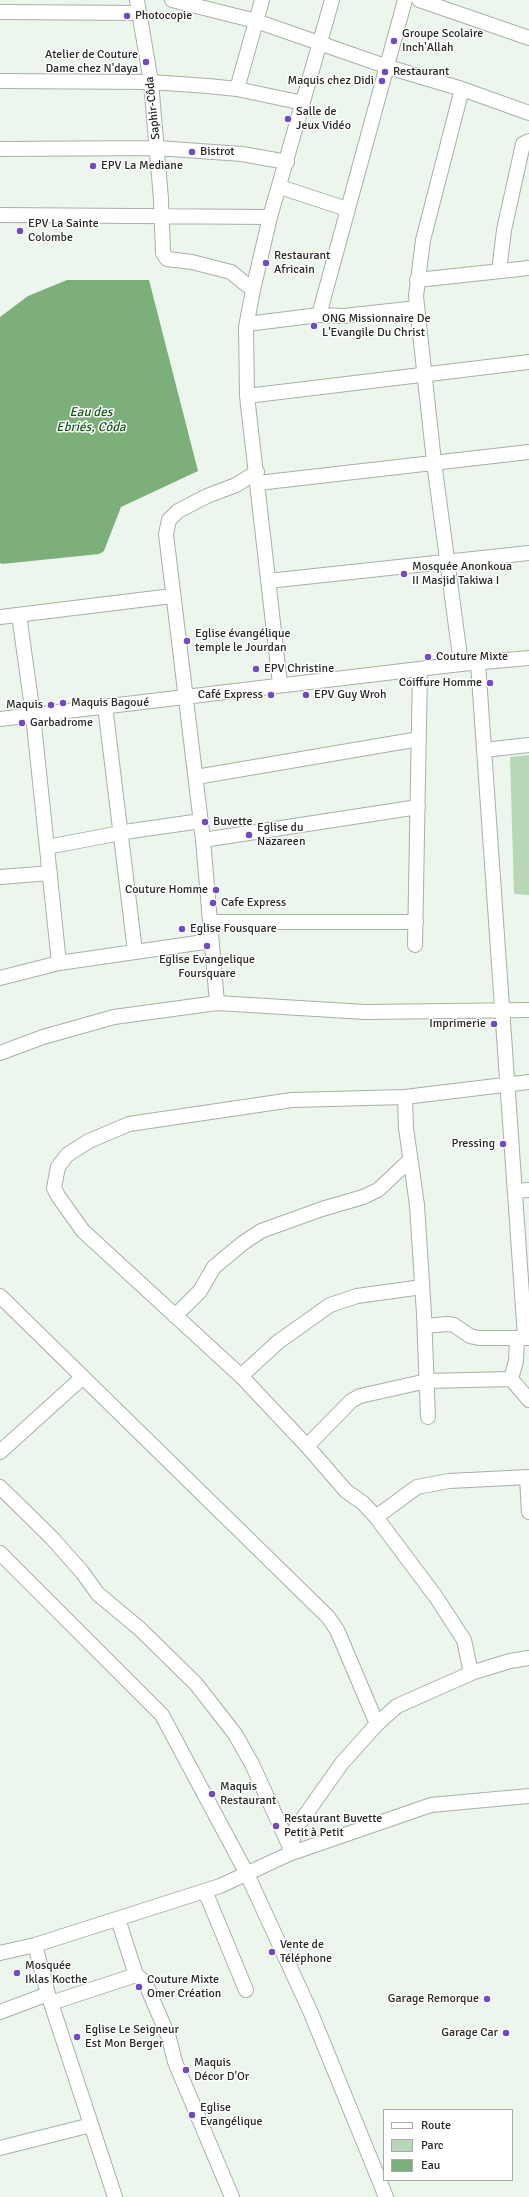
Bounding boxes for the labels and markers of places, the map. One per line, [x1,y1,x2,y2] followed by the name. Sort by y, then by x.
[135,9,192,23] place label: Photocopie
[122,11,132,21] marker: Photocopie
[402,27,483,55] place label: Groupe Scolaire Inch'Allah
[389,36,399,46] marker: Groupe Scolaire Inch'Allah
[45,48,138,76] place label: Atelier de Couture Dame chez N'daya
[141,57,151,67] marker: Atelier de Couture Dame chez N'daya
[393,65,449,79] place label: Restaurant
[380,67,390,77] marker: Restaurant
[287,74,374,88] place label: Maquis chez Didi
[377,76,387,86] marker: Maquis chez Didi
[296,105,351,133] place label: Salle de Jeux Vidéo
[283,114,293,124] marker: Salle de Jeux Vidéo
[200,145,234,159] place label: Bistrot
[187,147,197,157] marker: Bistrot
[101,159,183,173] place label: EPV La Mediane
[88,161,98,171] marker: EPV La Mediane
[28,217,99,245] place label: EPV La Sainte Colombe
[15,226,25,236] marker: EPV La Sainte Colombe
[274,249,330,277] place label: Restaurant Africain
[261,258,271,268] marker: Restaurant Africain
[322,312,430,340] place label: ONG Missionnaire De L'Evangile Du Christ
[309,321,319,331] marker: ONG Missionnaire De L'Evangile Du Christ
[412,560,512,588] place label: Mosquée Anonkoua II Masjid Takiwa I
[399,569,409,579] marker: Mosquée Anonkoua II Masjid Takiwa I
[195,627,290,655] place label: Eglise évangélique temple le Jourdan
[182,636,192,646] marker: Eglise évangélique temple le Jourdan
[436,650,508,664] place label: Couture Mixte
[423,652,433,662] marker: Couture Mixte
[264,662,334,676] place label: EPV Christine
[251,664,261,674] marker: EPV Christine
[399,676,482,690] place label: Coiffure Homme
[485,678,495,688] marker: Coiffure Homme
[198,688,263,702] place label: Café Express
[314,688,387,702] place label: EPV Guy Wroh
[266,690,276,700] marker: Café Express
[301,690,311,700] marker: EPV Guy Wroh
[71,696,149,710] place label: Maquis Bagoué
[6,698,43,712] place label: Maquis
[58,698,68,708] marker: Maquis Bagoué
[46,700,56,710] marker: Maquis
[30,716,93,730] place label: Garbadrome
[17,718,27,728] marker: Garbadrome
[213,815,252,829] place label: Buvette
[200,817,210,827] marker: Buvette
[257,821,305,849] place label: Eglise du Nazareen
[244,830,254,840] marker: Eglise du Nazareen
[125,883,208,897] place label: Couture Homme
[211,885,221,895] marker: Couture Homme
[221,896,286,910] place label: Cafe Express
[208,898,218,908] marker: Cafe Express
[190,922,277,936] place label: Eglise Fousquare
[177,924,187,934] marker: Eglise Fousquare
[202,941,212,951] marker: Eglise Evangelique Foursquare
[159,953,255,981] place label: Eglise Evangelique Foursquare
[429,1017,486,1031] place label: Imprimerie
[489,1019,499,1029] marker: Imprimerie
[452,1137,495,1151] place label: Pressing
[498,1139,508,1149] marker: Pressing
[220,1780,276,1808] place label: Maquis Restaurant
[207,1789,217,1799] marker: Maquis Restaurant
[284,1812,382,1840] place label: Restaurant Buvette Petit à Petit
[271,1821,281,1831] marker: Restaurant Buvette Petit à Petit
[280,1938,332,1966] place label: Vente de Téléphone
[267,1947,277,1957] marker: Vente de Téléphone
[25,1959,87,1987] place label: Mosquée Iklas Kocthe
[12,1968,22,1978] marker: Mosquée Iklas Kocthe
[147,1973,221,2001] place label: Couture Mixte Omer Création
[134,1982,144,1992] marker: Couture Mixte Omer Création
[388,1992,479,2006] place label: Garage Remorque
[482,1994,492,2004] marker: Garage Remorque
[85,2023,179,2051] place label: Eglise Le Seigneur Est Mon Berger
[441,2026,498,2040] place label: Garage Car
[501,2028,511,2038] marker: Garage Car
[72,2032,82,2042] marker: Eglise Le Seigneur Est Mon Berger
[194,2056,249,2084] place label: Maquis Décor D'Or
[181,2065,191,2075] marker: Maquis Décor D'Or
[200,2101,263,2129] place label: Eglise Evangélique
[187,2110,197,2120] marker: Eglise Evangélique

